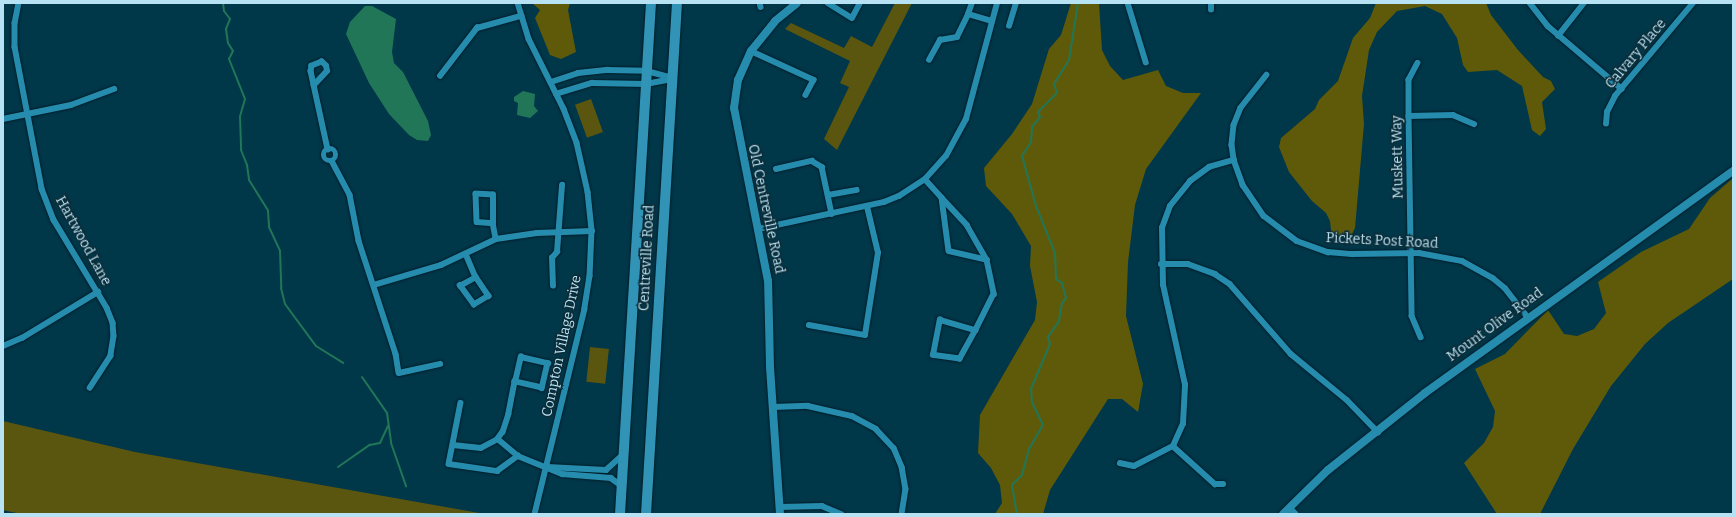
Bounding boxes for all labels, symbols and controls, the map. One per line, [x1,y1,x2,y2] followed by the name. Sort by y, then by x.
[1602,16,1670,92] street label: Calvary Place
[1389,115,1407,199] street label: Muskett Way
[744,143,788,275] street label: Old Centreville Road
[52,193,114,289] street label: Hartwood Lane
[636,204,658,312] street label: Centreville Road
[1325,230,1439,252] street label: Pickets Post Road
[539,274,585,418] street label: Compton Village Drive
[1444,285,1546,365] street label: Mount Olive Road

